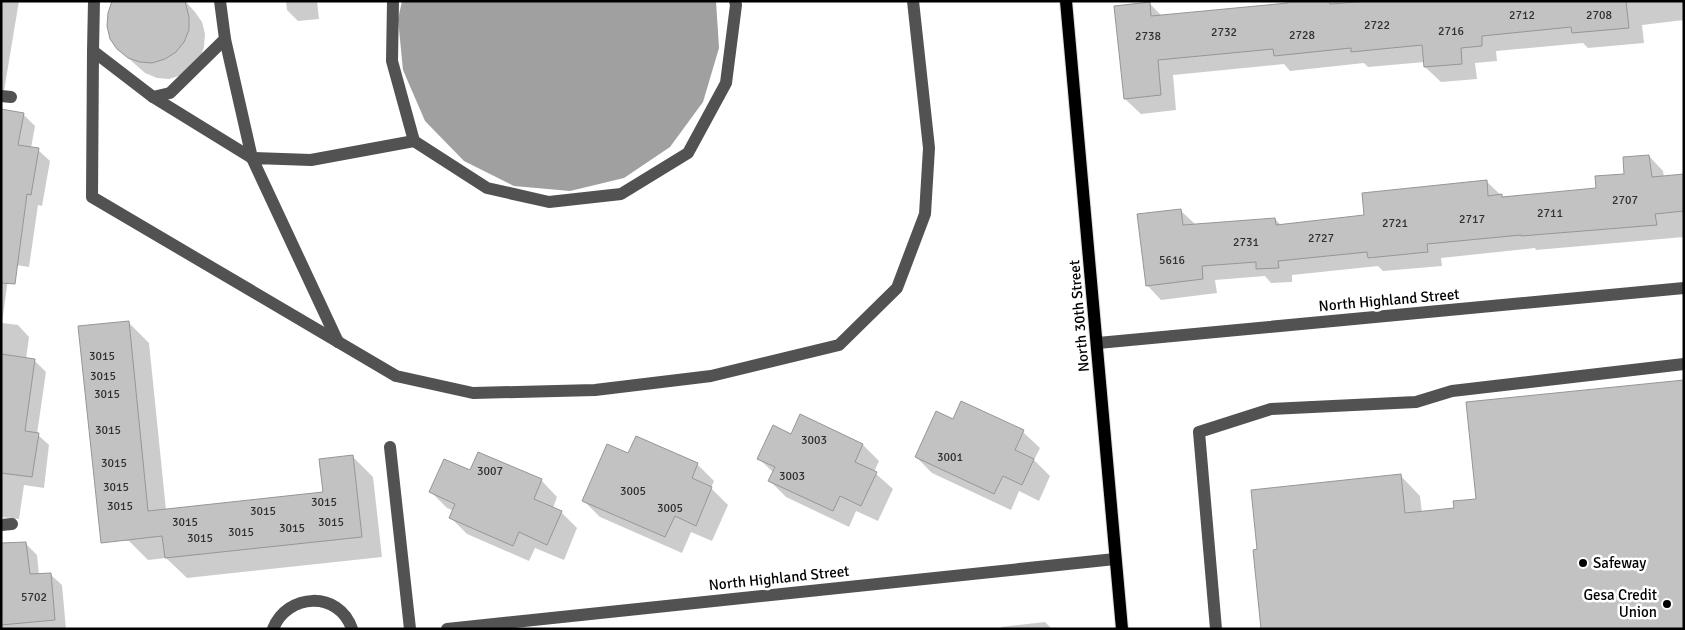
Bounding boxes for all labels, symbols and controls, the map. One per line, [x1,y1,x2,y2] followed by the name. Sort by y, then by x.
[1509,8,1535,23] house number: 2712
[1586,8,1612,23] house number: 2708
[1364,18,1390,33] house number: 2722
[1438,24,1464,39] house number: 2716
[1211,25,1237,40] house number: 2732
[1289,28,1315,43] house number: 2728
[1135,29,1161,44] house number: 2738
[1612,193,1638,208] house number: 2707
[1537,206,1563,221] house number: 2711
[1459,212,1485,227] house number: 2717
[1382,216,1408,231] house number: 2721
[1308,231,1334,246] house number: 2727
[1233,235,1259,250] house number: 2731
[1159,253,1185,268] house number: 5616
[1065,259,1093,373] street label: North 30th Street
[1318,285,1460,315] street label: North Highland Street
[89,349,115,364] house number: 3015
[90,369,116,384] house number: 3015
[94,387,120,402] house number: 3015
[95,423,121,438] house number: 3015
[801,433,827,448] house number: 3003
[937,450,963,465] house number: 3001
[101,456,127,471] house number: 3015
[477,464,503,479] house number: 3007
[779,469,805,484] house number: 3003
[103,480,129,495] house number: 3015
[620,484,646,499] house number: 3005
[311,495,337,510] house number: 3015
[107,499,133,514] house number: 3015
[657,501,683,516] house number: 3005
[250,504,276,519] house number: 3015
[172,515,198,530] house number: 3015
[318,515,344,530] house number: 3015
[279,521,305,536] house number: 3015
[228,525,254,540] house number: 3015
[187,531,213,546] house number: 3015
[1593,554,1646,572] place label: Safeway
[1577,557,1589,569] marker: Safeway
[708,562,850,594] street label: North Highland Street
[1583,586,1657,621] place label: Gesa Credit Union
[21,590,47,605] house number: 5702
[1661,598,1673,610] marker: Gesa Credit Union

